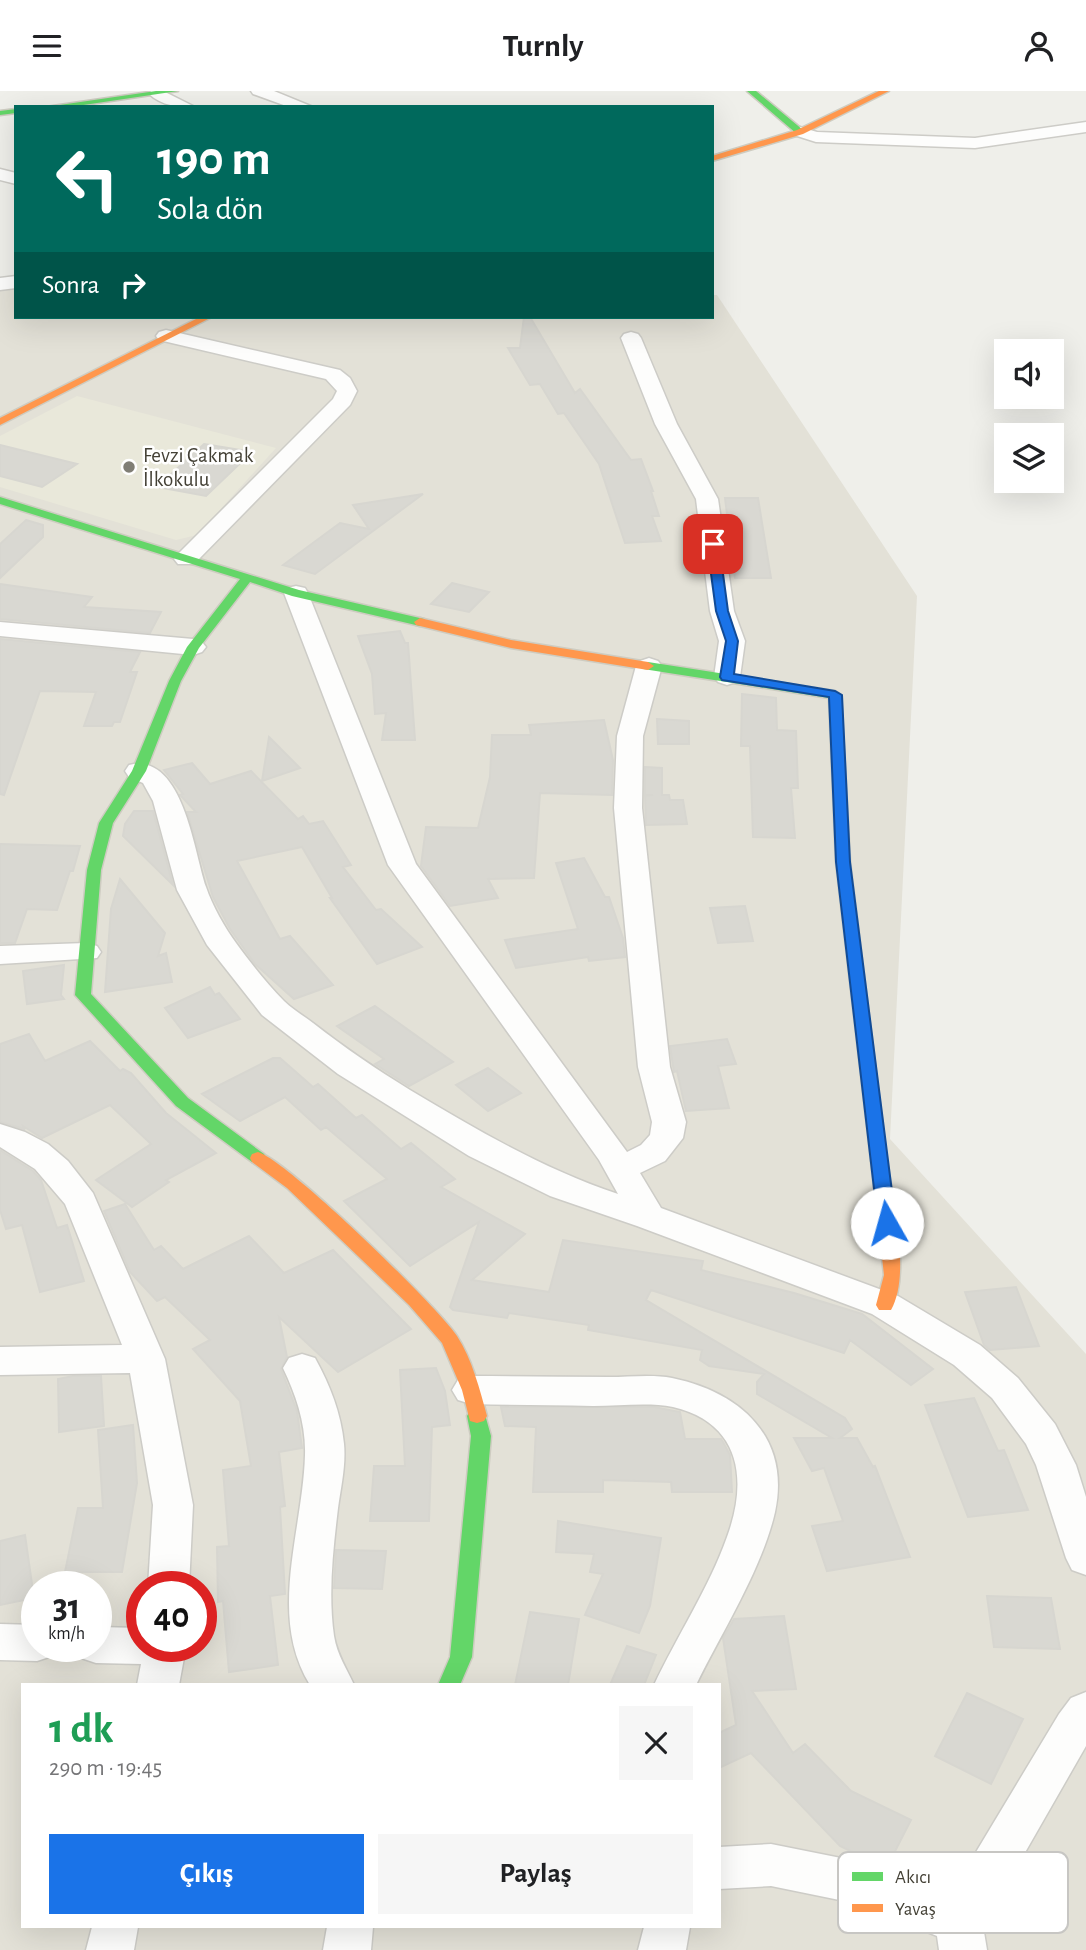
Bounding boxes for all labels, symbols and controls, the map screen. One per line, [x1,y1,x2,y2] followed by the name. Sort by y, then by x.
[28,27,66,65] icon: menu
[1020,27,1058,65] icon: person
[502,30,584,62] text: Turnly
[42,133,133,224] icon: left
[157,135,271,184] text: 190 m
[157,193,264,225] text: Sola dön
[114,266,152,304] icon: right
[42,272,100,298] text: Sonra
[994,339,1064,493] map controls
[994,339,1064,409] button: sound
[994,423,1064,493] button: layers
[143,445,254,490] place label: Fevzi Çakmak İlkokulu
[121,459,137,475] marker: Fevzi Çakmak İlkokulu
[683,514,743,574] pin
[694,525,732,563] icon: arrive
[850,1186,924,1260] position arrow
[126,1571,217,1662] speed limit sign: 40
[53,1590,80,1625] text: 31
[48,1625,85,1643] text: km/h
[619,1706,693,1780] button: close
[49,1708,113,1750] text: 1 dk
[49,1757,162,1780] text: 290 m · 19:45
[49,1834,364,1914] button: Çıkış
[378,1834,693,1914] button: Paylaş
[838,1852,1068,1933] legend
[895,1868,931,1887] text: Akıcı
[895,1900,936,1919] text: Yavaş

